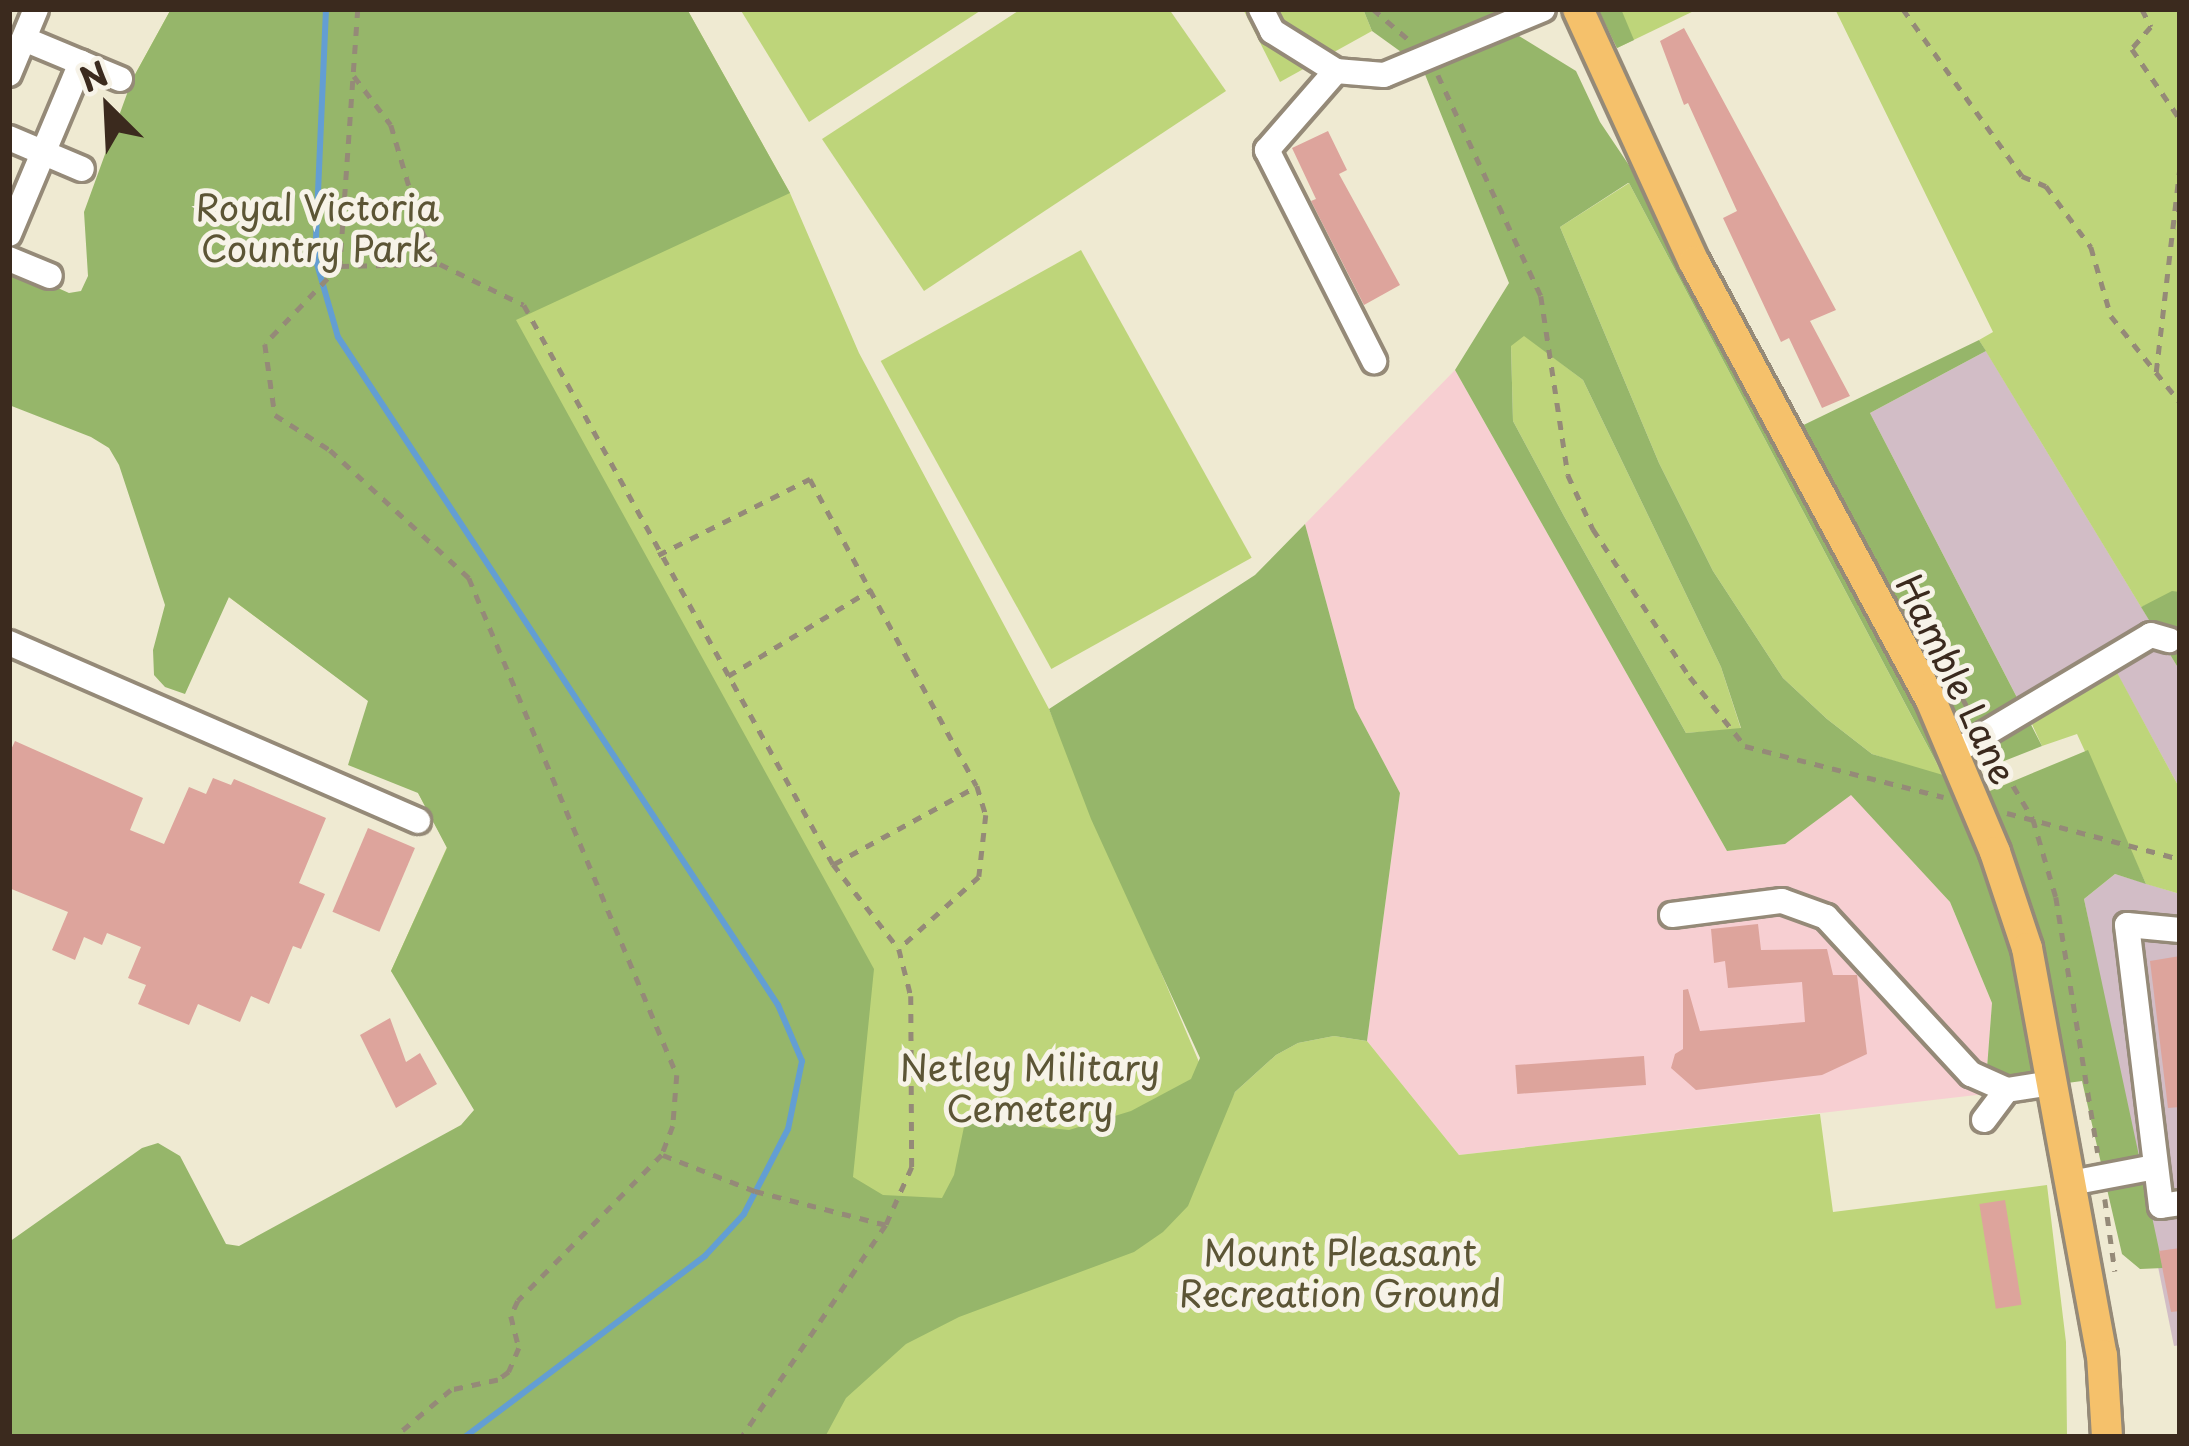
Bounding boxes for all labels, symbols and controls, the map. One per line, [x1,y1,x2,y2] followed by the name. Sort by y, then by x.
[71,47,115,103] text: N
[48,48,168,168] north arrow
[194,184,440,269] park label: Royal Victoria Country Park
[1887,567,2027,791] street label: Hamble Lane
[899,1044,1161,1129] park label: Netley Military Cemetery
[1179,1229,1501,1314] park label: Mount Pleasant Recreation Ground

